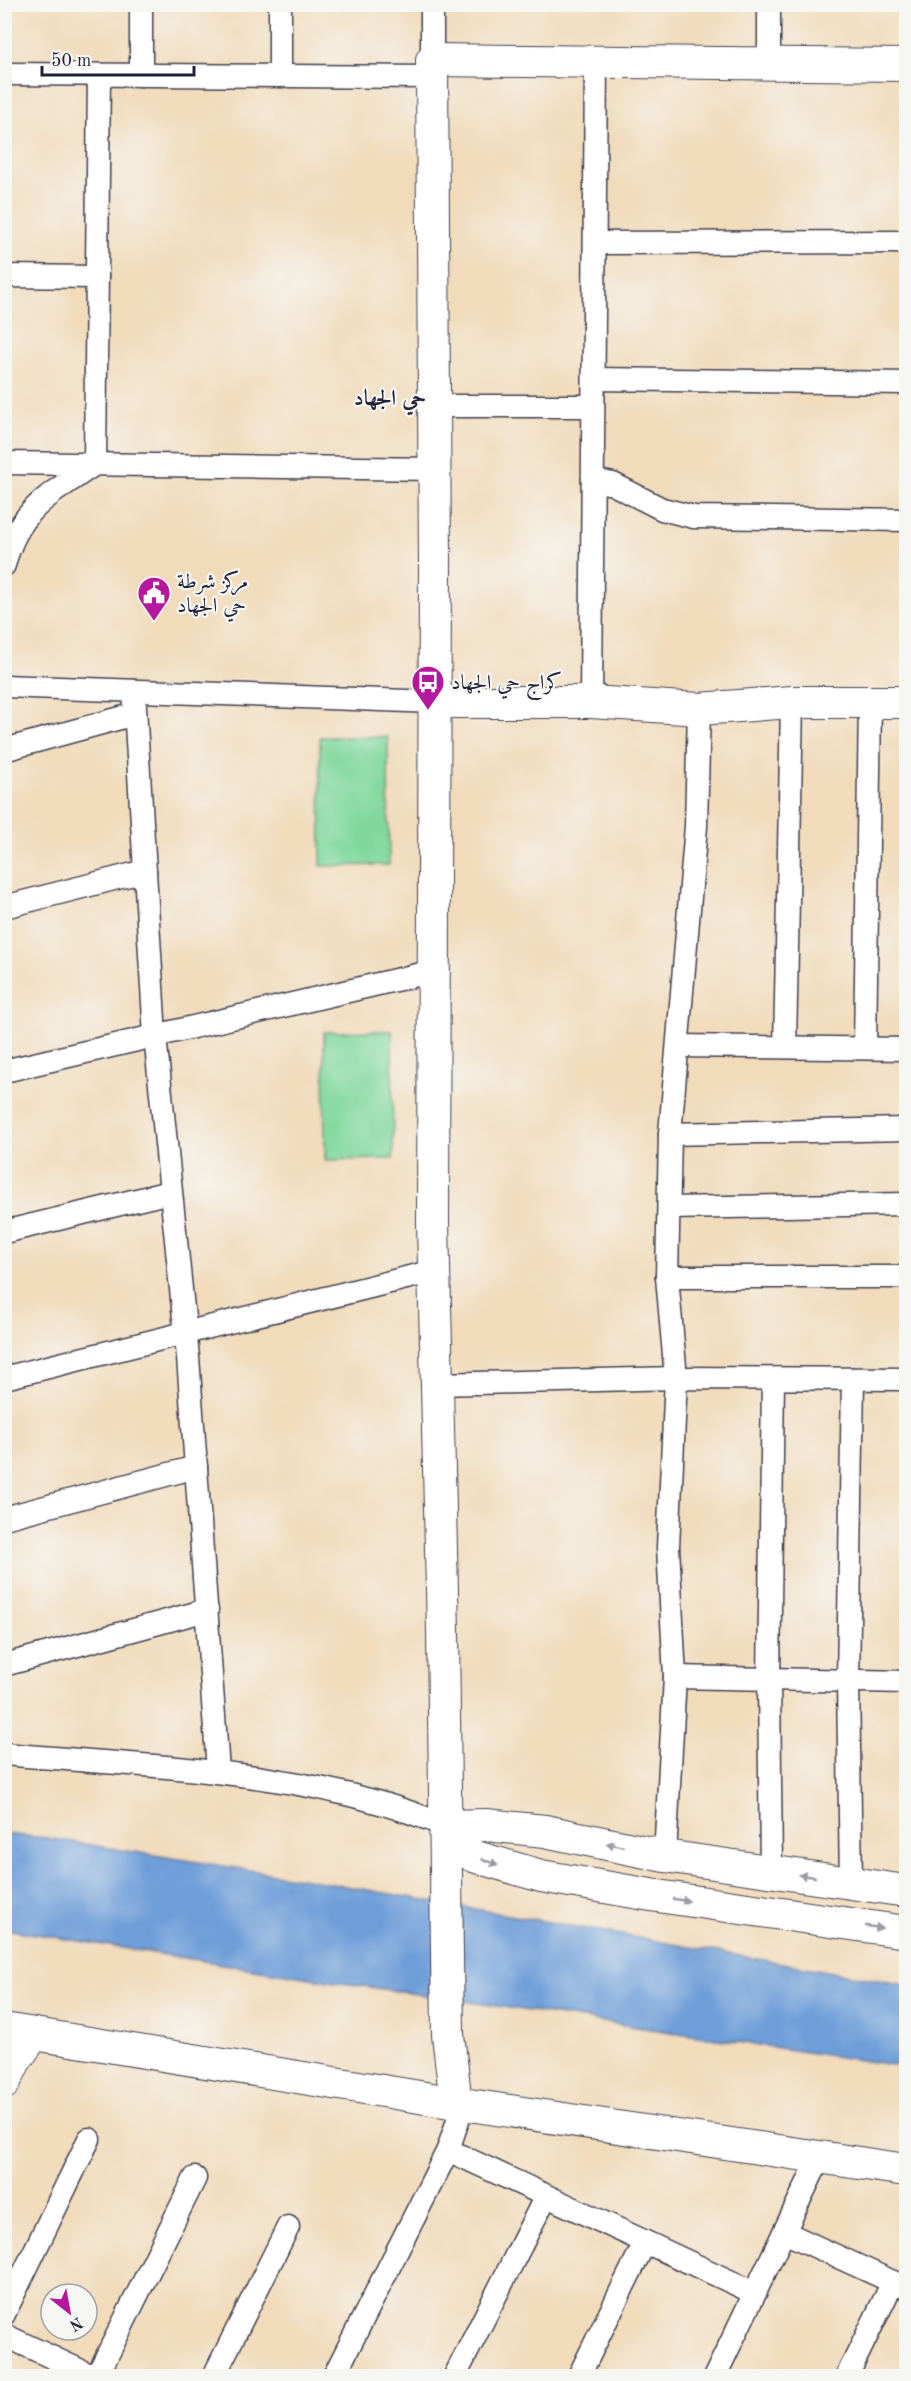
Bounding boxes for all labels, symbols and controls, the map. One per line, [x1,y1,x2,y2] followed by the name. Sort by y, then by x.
[42,39,194,77] scale bar
[51,52,91,70] text: 50 m
[354,387,426,416] district label: حي الجهاد
[177,570,248,622] place label: مركز شرطة حي الجهاد
[136,575,172,622] public building icon: مركز شرطة حي الجهاد
[410,664,446,711] bus stop icon: كراج حي الجهاد
[451,671,562,701] place label: كراج حي الجهاد
[605,1840,624,1849] one-way arrow
[481,1858,499,1868] one-way arrow
[797,1872,816,1881] one-way arrow
[672,1895,691,1904] one-way arrow
[865,1922,884,1931] one-way arrow
[39,2282,99,2342] north arrow
[66,2313,85,2334] text: N

